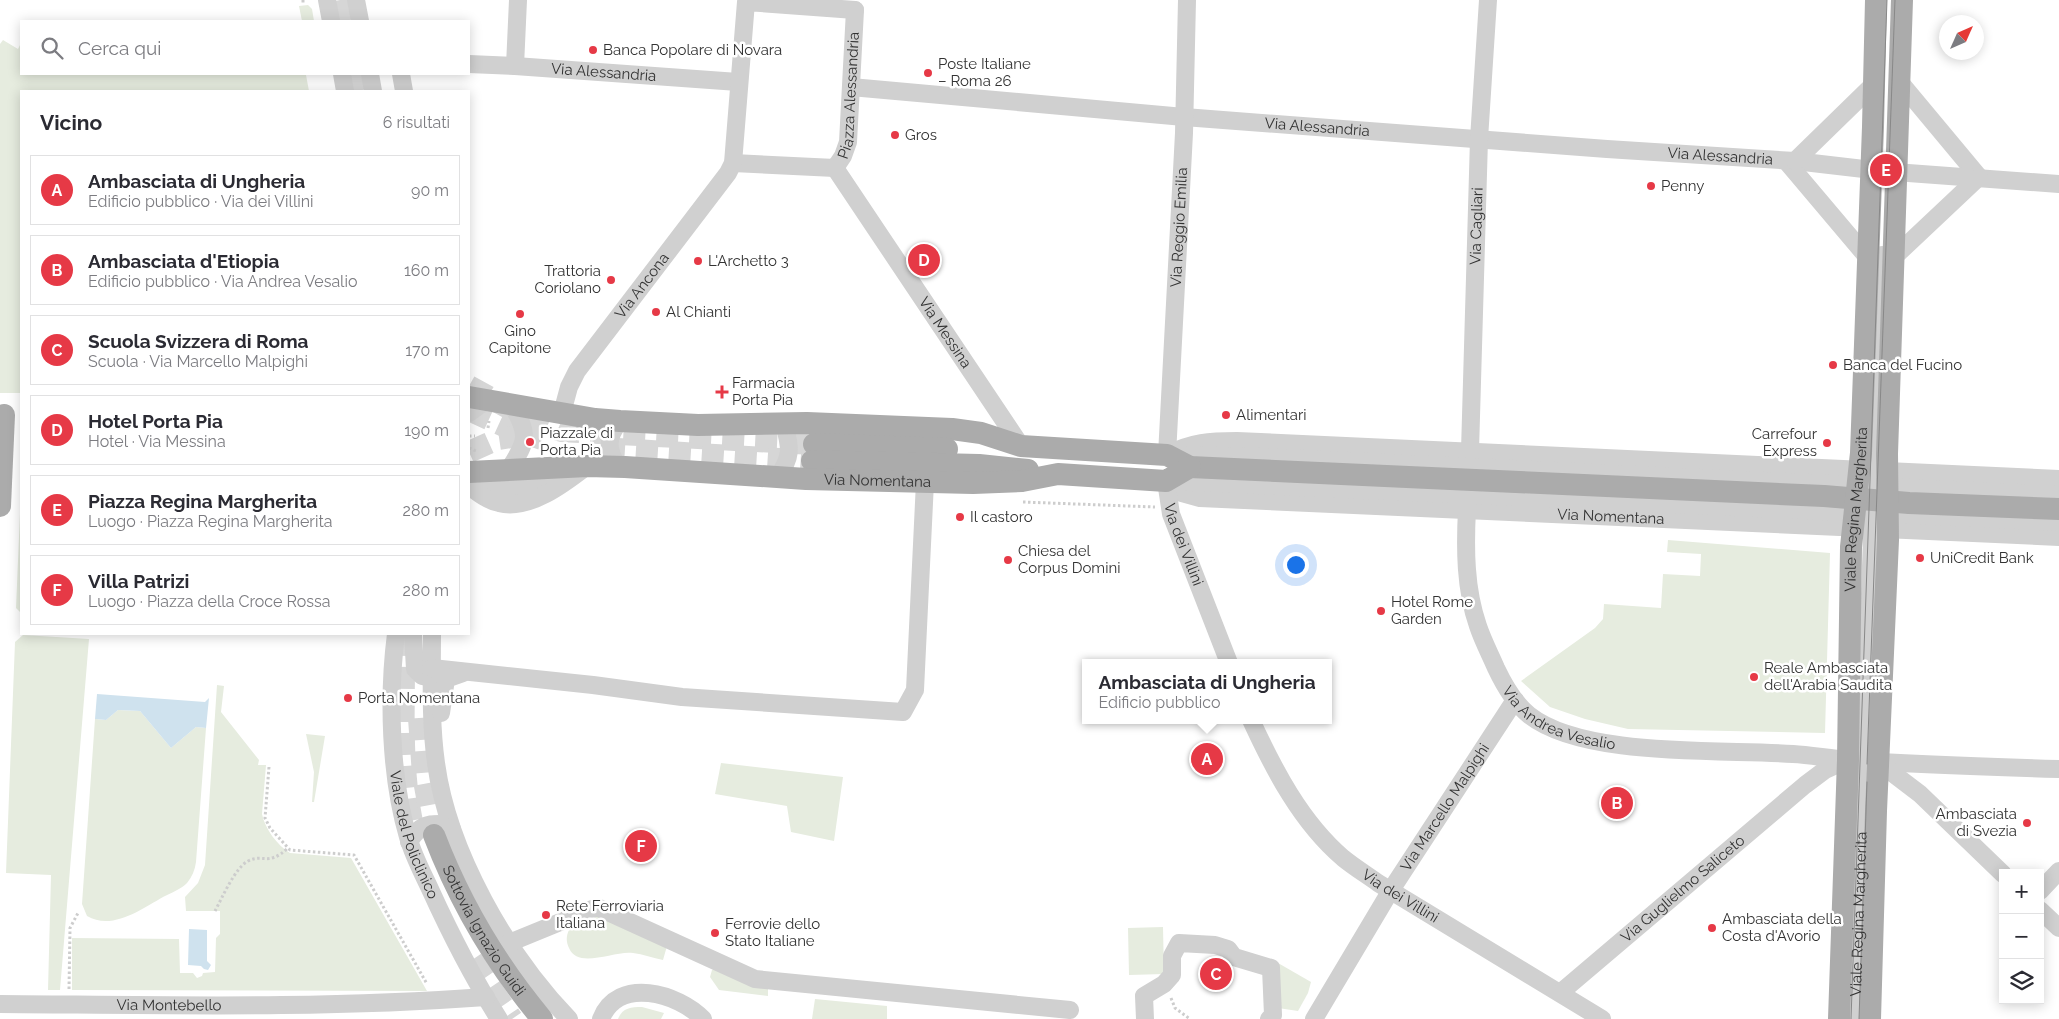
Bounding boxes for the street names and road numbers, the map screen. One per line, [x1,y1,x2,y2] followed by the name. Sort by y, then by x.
[834,31,863,161] street label: Piazza Alessandria
[550,60,657,85] street label: Via Alessandria
[1264,114,1371,140] street label: Via Alessandria
[1667,144,1773,169] street label: Via Alessandria
[1167,167,1191,288] street label: Via Reggio Emilia
[1466,187,1487,265] street label: Via Cagliari
[611,249,673,322] street label: Via Ancona
[915,293,975,372] street label: Via Messina
[1841,427,1871,592] street label: Viale Regina Margherita
[824,470,931,491] street label: Via Nomentana
[1160,502,1207,588] street label: Via dei Villini
[1557,505,1665,528] street label: Via Nomentana
[1498,683,1617,754] street label: Via Andrea Vesalio
[1397,740,1493,875] street label: Via Marcello Malpighi
[386,770,442,902] street label: Viale del Policlinico
[1617,831,1748,946] street label: Via Guglielmo Saliceto
[1847,831,1871,997] street label: Viale Regina Margherita
[439,862,529,999] street label: Sottovia Ignazio Guidi
[1358,866,1442,927] street label: Via dei Villini
[116,996,222,1014] street label: Via Montebello

